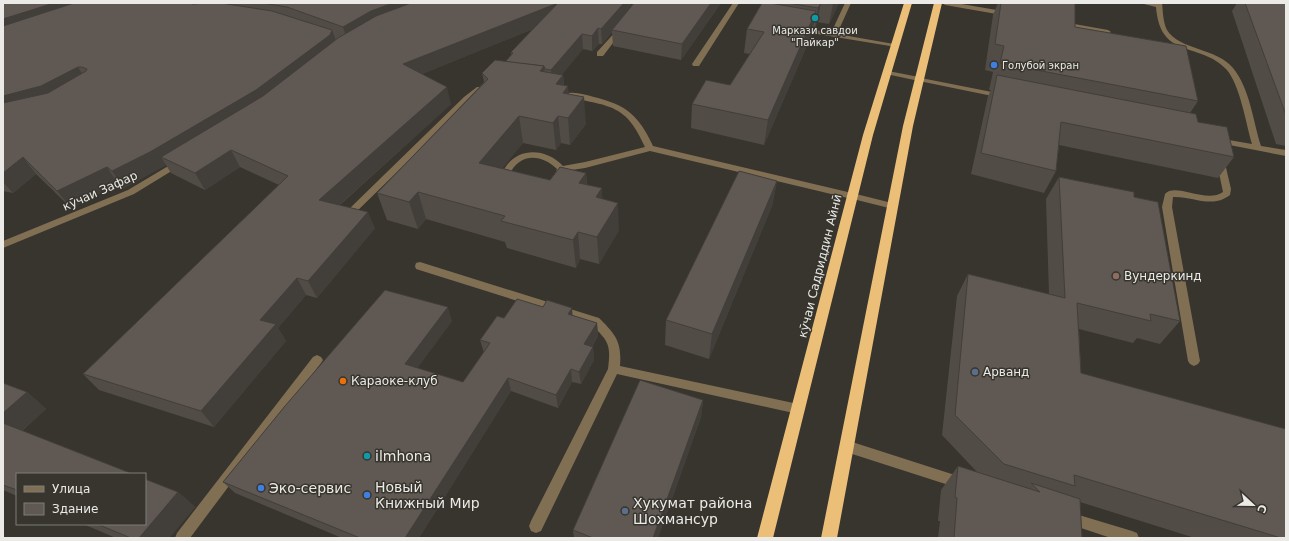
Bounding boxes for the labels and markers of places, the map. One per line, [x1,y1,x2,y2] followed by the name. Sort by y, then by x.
[810,13,820,23] marker: Маркази савдои "Пайкар"
[772,25,858,48] place label: Маркази савдои "Пайкар"
[989,60,999,70] marker: Голубой экран
[1002,60,1079,71] place label: Голубой экран
[1124,269,1202,283] place label: Вундеркинд
[1111,271,1121,281] marker: Вундеркинд
[983,365,1029,379] place label: Арванд
[970,367,980,377] marker: Арванд
[351,374,438,388] place label: Караоке-клуб
[338,376,348,386] marker: Караоке-клуб
[375,448,431,464] place label: ilmhona
[362,451,372,461] marker: ilmhona
[375,479,480,511] place label: Новый Книжный Мир
[269,480,351,496] place label: Эко-сервис
[256,483,266,493] marker: Эко-сервис
[362,490,372,500] marker: Новый Книжный Мир
[633,495,752,527] place label: Хукумат района Шохмансур
[620,506,630,516] marker: Хукумат района Шохмансур

